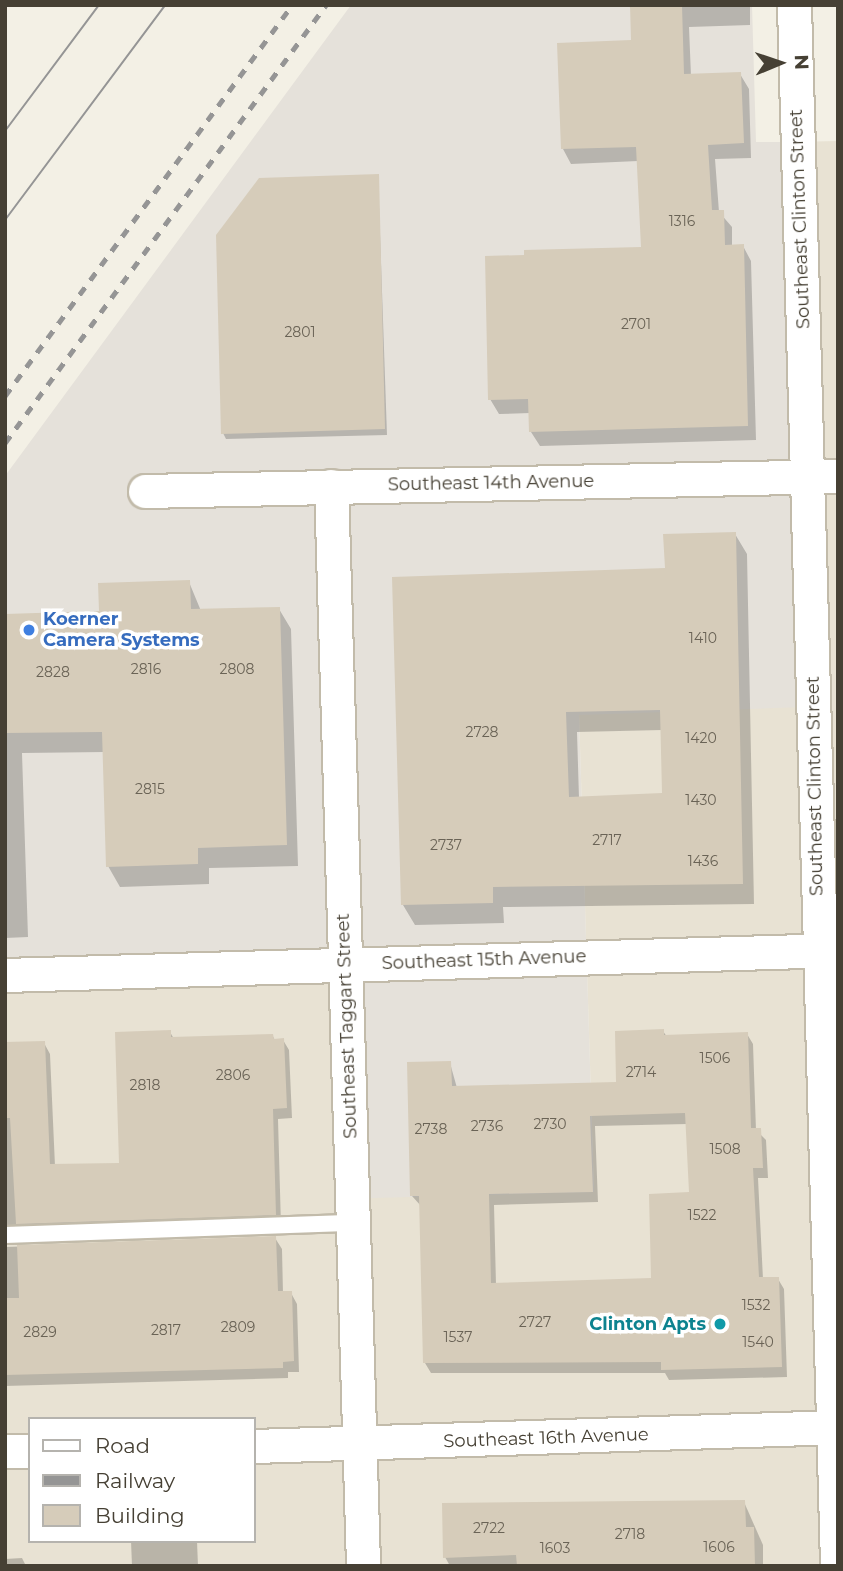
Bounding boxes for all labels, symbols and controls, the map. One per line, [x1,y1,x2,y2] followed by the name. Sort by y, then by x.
[745,28,815,98] north arrow
[790,54,813,70] text: N
[785,109,815,329] street label: Southeast Clinton Street
[669,213,695,229] house number: 1316
[621,316,651,332] house number: 2701
[284,324,316,340] house number: 2801
[388,470,594,496] street label: Southeast 14th Avenue
[43,609,200,652] place label: Koerner Camera Systems
[21,622,37,638] marker: Koerner Camera Systems
[689,630,717,646] house number: 1410
[131,661,161,677] house number: 2816
[219,661,255,677] house number: 2808
[36,664,70,680] house number: 2828
[802,676,828,896] street label: Southeast Clinton Street
[465,724,499,740] house number: 2728
[685,730,717,746] house number: 1420
[135,781,165,797] house number: 2815
[685,792,717,808] house number: 1430
[592,832,622,848] house number: 2717
[430,837,462,853] house number: 2737
[688,853,718,869] house number: 1436
[332,913,362,1139] street label: Southeast Taggart Street
[381,946,587,974] street label: Southeast 15th Avenue
[700,1050,730,1066] house number: 1506
[626,1064,656,1080] house number: 2714
[216,1067,250,1083] house number: 2806
[130,1077,160,1093] house number: 2818
[533,1116,567,1132] house number: 2730
[471,1118,503,1134] house number: 2736
[415,1121,447,1137] house number: 2738
[709,1141,741,1157] house number: 1508
[688,1207,716,1223] house number: 1522
[742,1297,770,1313] house number: 1532
[589,1313,706,1335] place label: Clinton Apts
[519,1314,551,1330] house number: 2727
[712,1316,728,1332] marker: Clinton Apts
[221,1319,255,1335] house number: 2809
[151,1322,181,1338] house number: 2817
[23,1324,57,1340] house number: 2829
[444,1329,472,1345] house number: 1537
[742,1334,774,1350] house number: 1540
[28,1417,256,1543] legend
[443,1424,649,1452] street label: Southeast 16th Avenue
[95,1433,150,1458] text: Road
[95,1468,175,1493] text: Railway
[95,1503,185,1528] text: Building
[473,1520,505,1536] house number: 2722
[615,1526,645,1542] house number: 2718
[703,1539,735,1555] house number: 1606
[540,1540,570,1556] house number: 1603

